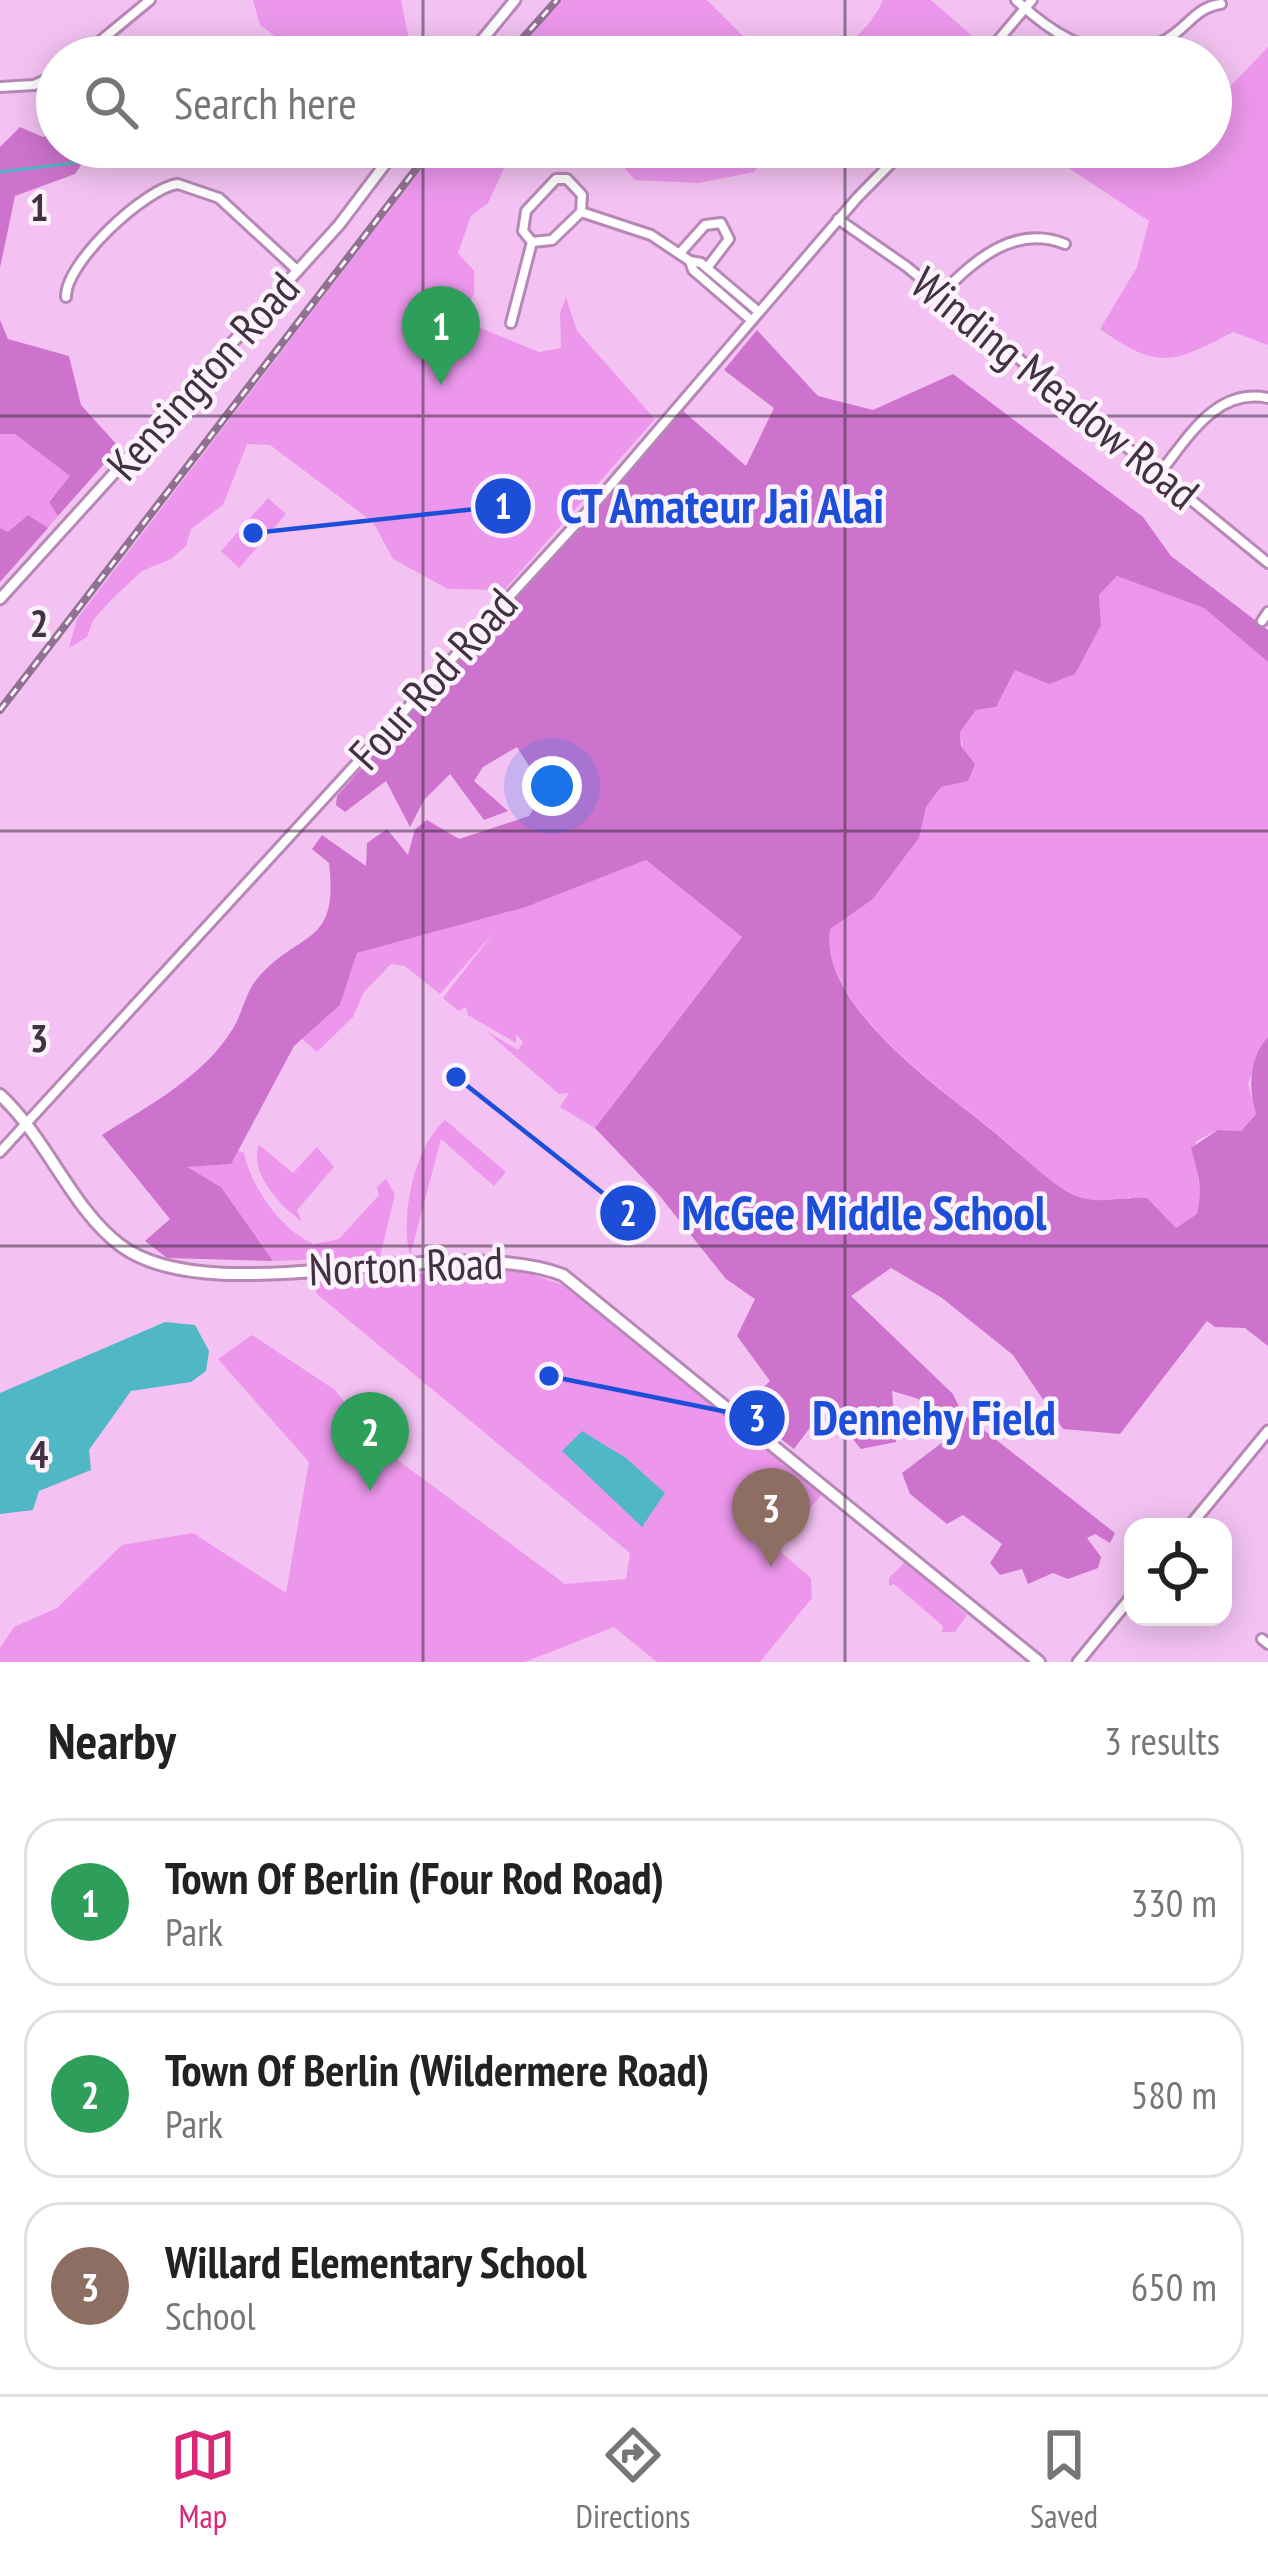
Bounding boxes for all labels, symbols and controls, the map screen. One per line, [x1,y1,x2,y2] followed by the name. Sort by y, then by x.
[36,36,1232,168] search box
[78,69,144,135] icon: search
[174,73,357,131] text: Search here
[30,181,48,232] text: 1
[900,253,1211,521] street label: Winding Meadow Road
[94,259,311,492] street label: Kensington Road
[402,286,480,385] pin: 1
[473,464,910,548] callout: CT Amateur Jai Alai
[560,474,884,536] text: CT Amateur Jai Alai
[494,482,512,529] text: 1
[336,576,529,781] street label: Four Rod Road
[30,597,48,648] text: 2
[522,756,582,816] your location
[30,1012,48,1063] text: 3
[598,1171,1071,1255] callout: McGee Middle School
[682,1181,1047,1243] text: McGee Middle School
[619,1189,637,1236] text: 2
[308,1233,504,1297] street label: Norton Road
[727,1376,1080,1460] callout: Dennehy Field
[812,1386,1056,1448] text: Dennehy Field
[331,1392,409,1491] pin: 2
[748,1394,766,1441] text: 3
[30,1428,49,1479] text: 4
[732,1468,810,1567] pin: 3
[1124,1518,1232,1626] map controls
[1124,1518,1232,1626] button: locate
[48,1707,176,1773] text: Nearby
[1104,1715,1220,1766] text: 3 results
[165,1848,664,1906] text: Town Of Berlin (Four Rod Road)
[81,1877,99,1928] text: 1
[1131,1877,1217,1928] text: 330 m
[165,1906,223,1957] text: Park
[165,2040,709,2098] text: Town Of Berlin (Wildermere Road)
[81,2069,99,2120] text: 2
[1131,2069,1217,2120] text: 580 m
[165,2098,223,2149] text: Park
[165,2232,587,2290] text: Willard Elementary School
[81,2261,99,2312] text: 3
[1131,2261,1217,2312] text: 650 m
[165,2290,256,2341] text: School
[170,2422,236,2537] tab: Map
[576,2422,690,2537] tab: Directions
[1030,2422,1098,2537] tab: Saved

